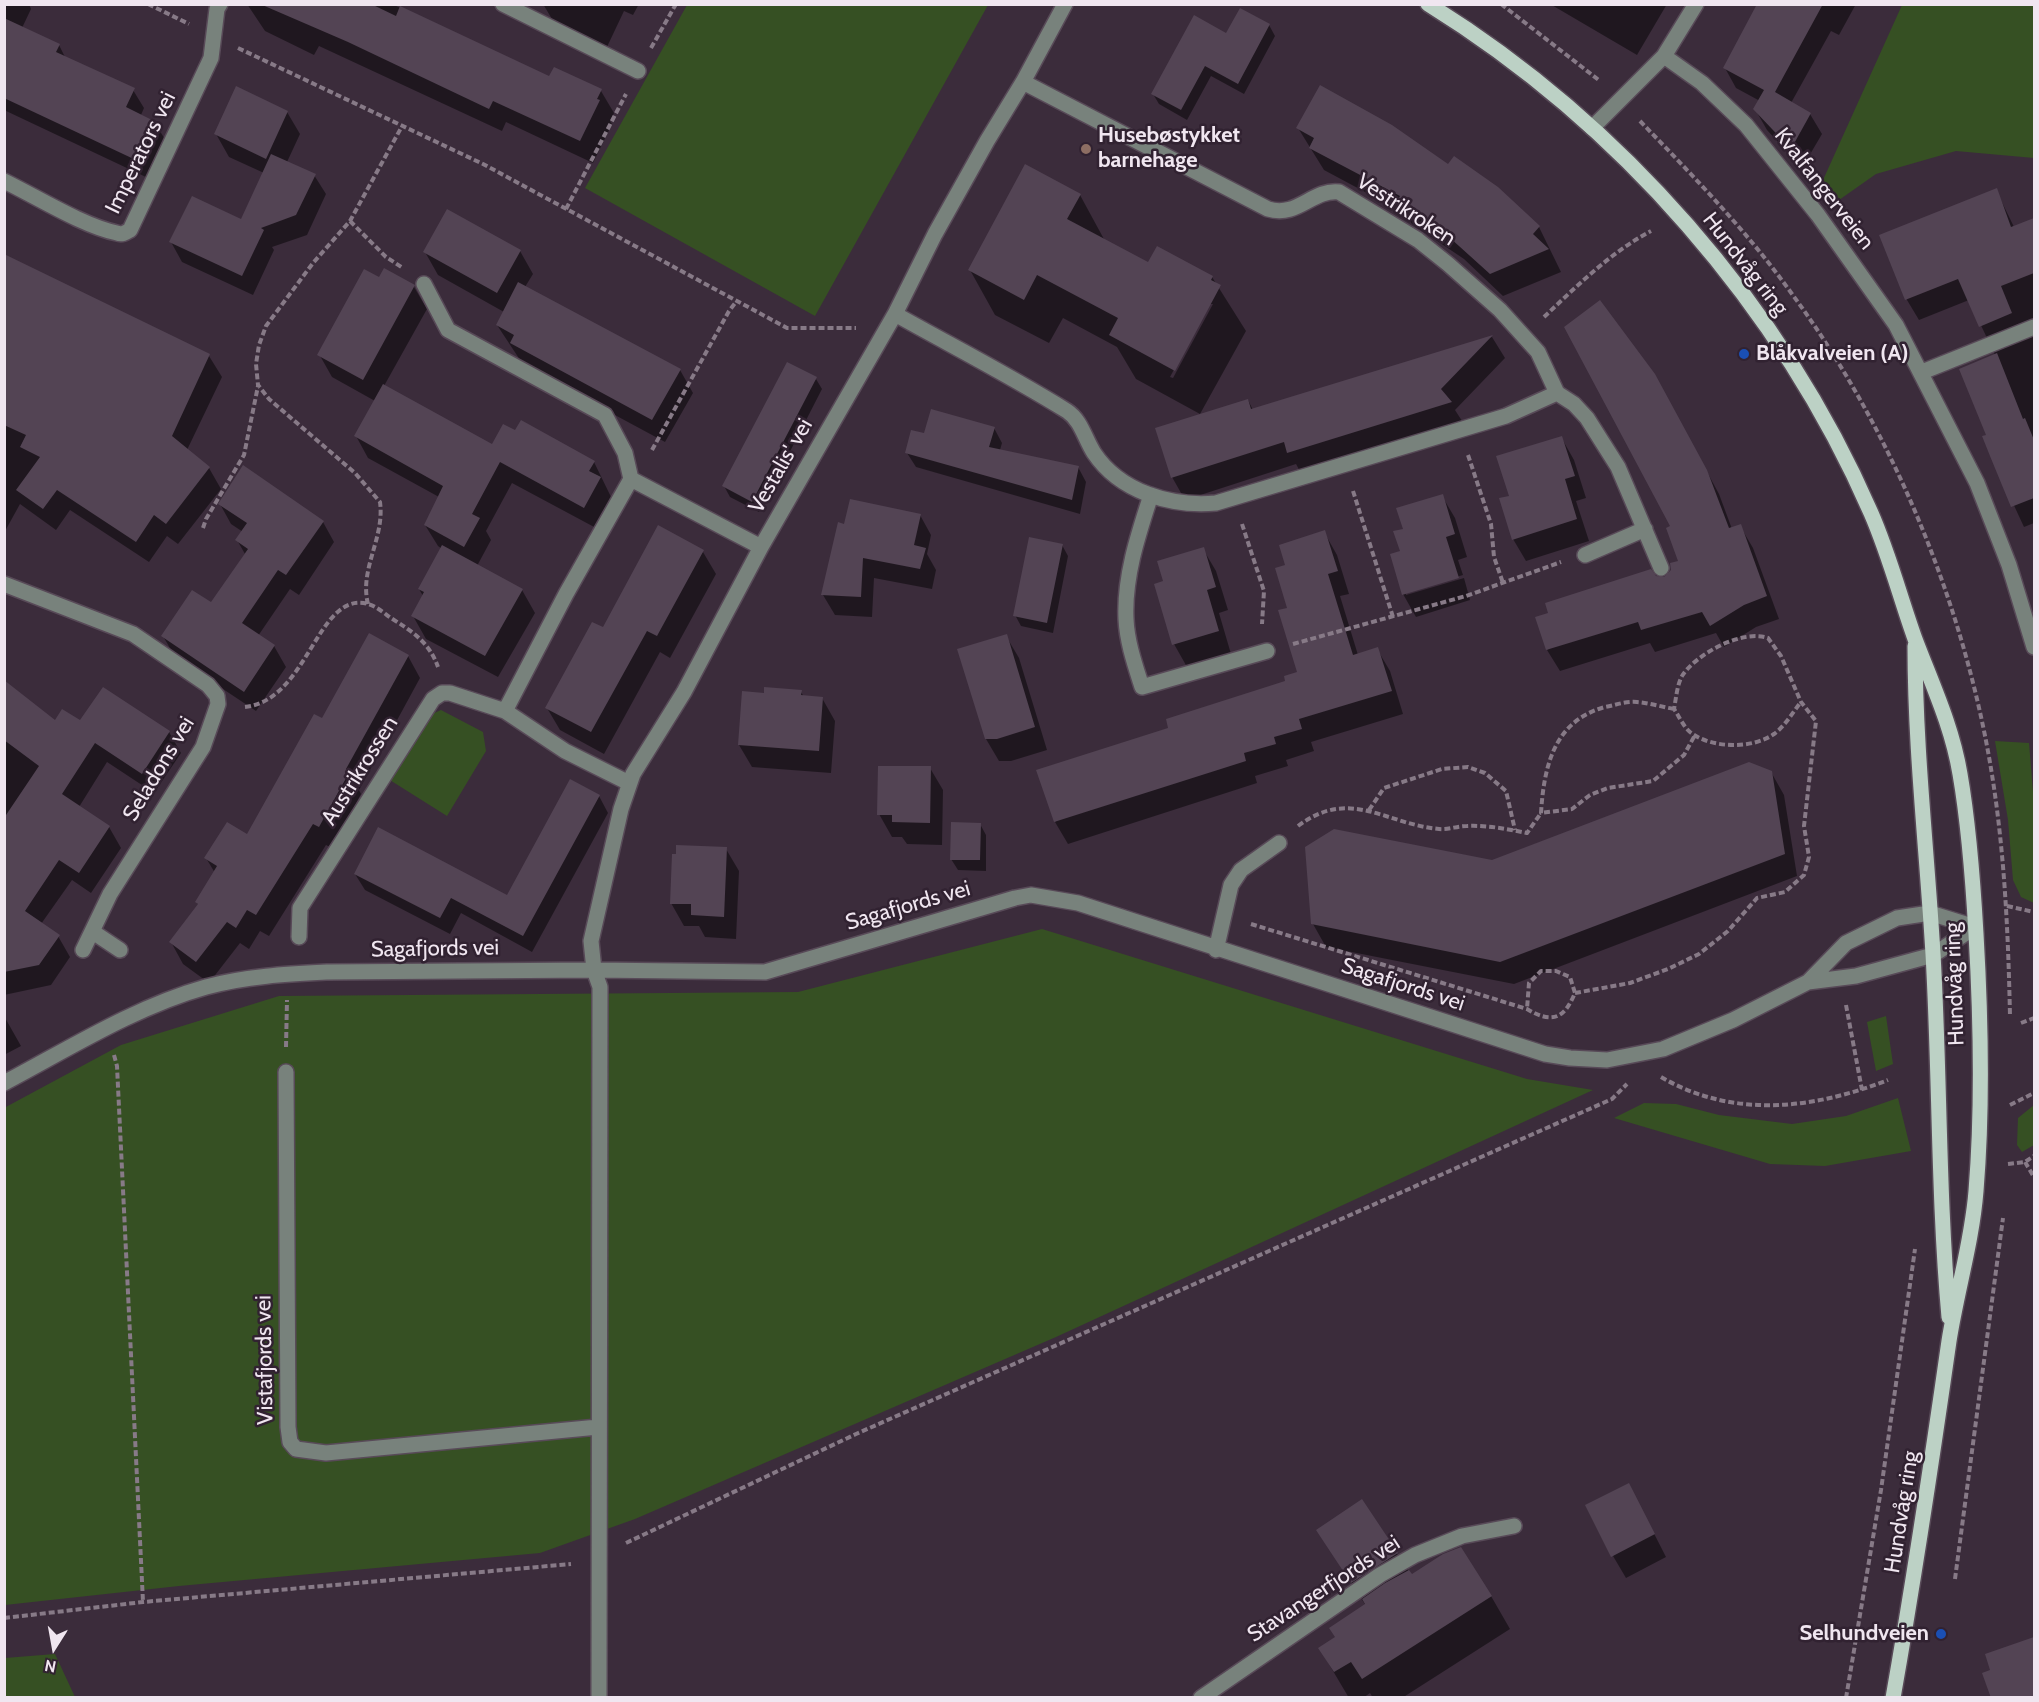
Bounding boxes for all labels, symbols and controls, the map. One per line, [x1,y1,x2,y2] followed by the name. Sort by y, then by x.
[100,88,182,218] street label: Imperators vei
[1098,123,1240,174] place label: Husebøstykket barnehage
[1768,123,1880,255] street label: Kvalfangerveien
[1079,142,1093,156] marker: Husebøstykket barnehage
[1351,168,1461,252] street label: Vestrikroken
[1697,207,1793,321] street label: Hundvåg ring
[1756,341,1908,367] place label: Blåkvalveien (A)
[1737,347,1751,361] marker: Blåkvalveien (A)
[743,414,819,518] street label: Vestalis' vei
[118,712,200,826] street label: Seladons vei
[316,712,404,830] street label: Austrikrossen
[843,876,973,936] street label: Sagafjords vei
[1940,922,1970,1046] street label: Hundvåg ring
[371,935,499,963] street label: Sagafjords vei
[1338,953,1468,1017] street label: Sagafjords vei
[251,1295,279,1425] street label: Vistafjords vei
[1879,1449,1925,1575] street label: Hundvåg ring
[1243,1530,1405,1648] street label: Stavangerfjords vei
[24,1618,84,1678] north arrow
[1799,1621,1929,1647] place label: Selhundveien
[1934,1627,1948,1641] marker: Selhundveien
[43,1656,58,1677] text: N

